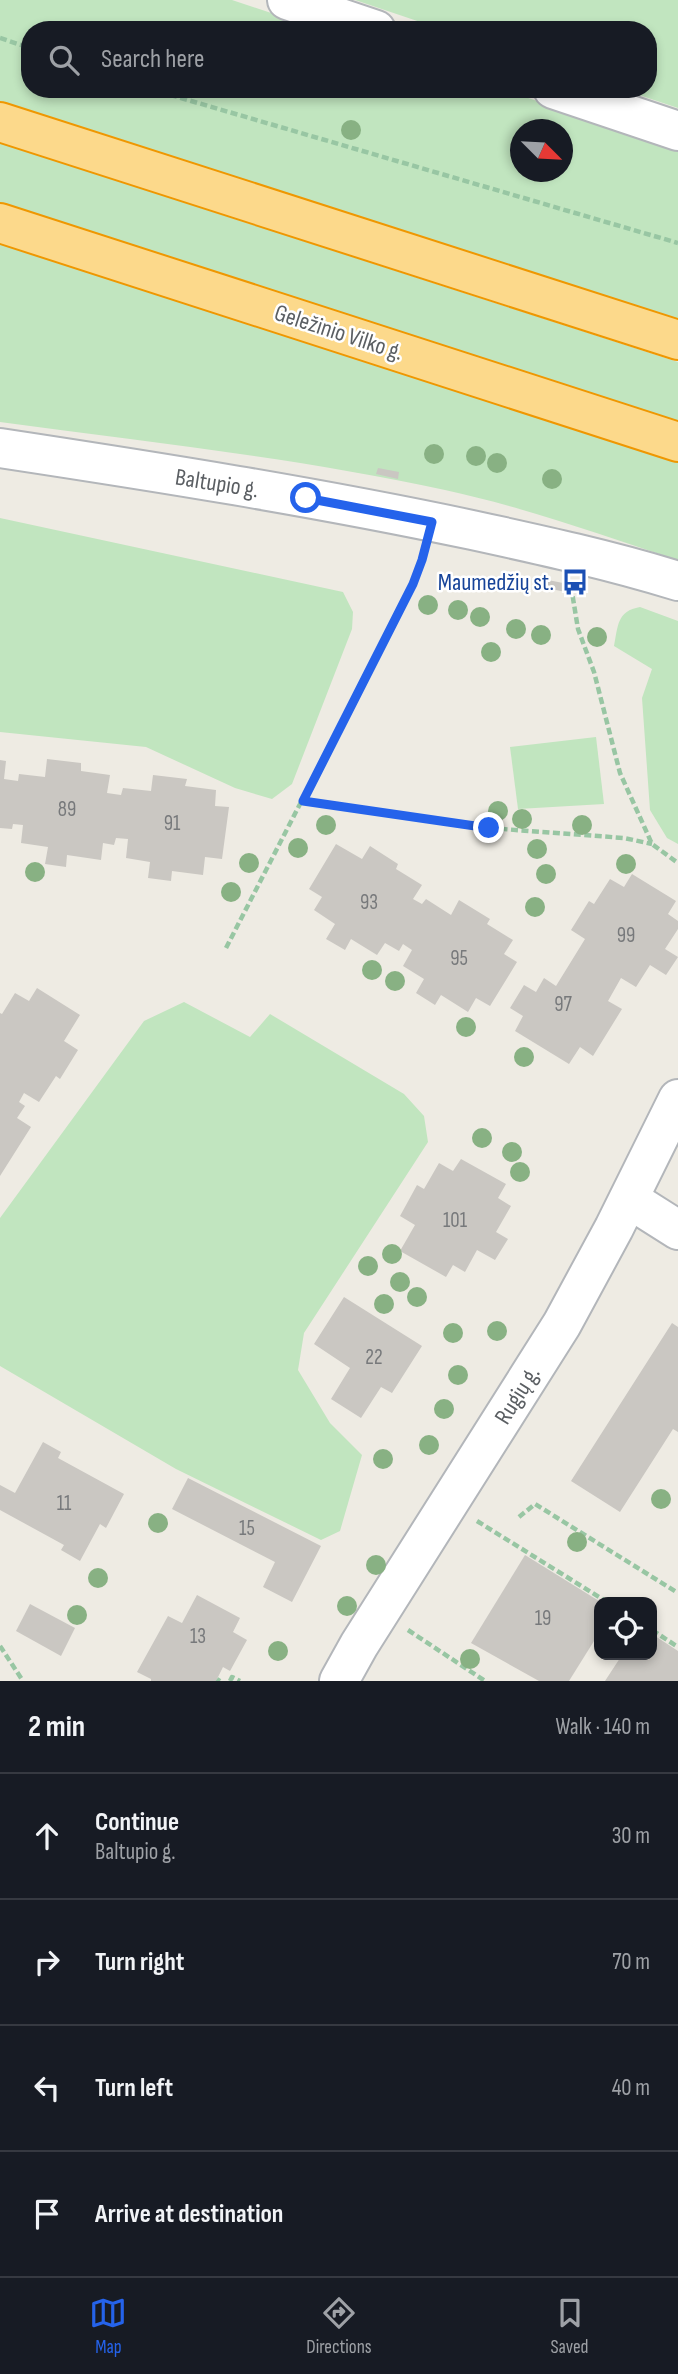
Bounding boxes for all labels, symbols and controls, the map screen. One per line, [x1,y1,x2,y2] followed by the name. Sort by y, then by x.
[21,21,657,98] search box
[45,41,83,79] icon: search
[101,44,204,75] text: Search here
[510,119,573,182] north arrow
[271,298,407,367] street label: Geležinio Vilko g.
[173,463,261,504] street label: Baltupio g.
[290,482,321,513] route start
[560,567,590,597] bus stop icon: Maumedžių st.
[438,568,554,597] place label: Maumedžių st.
[58,797,76,822] house number: 89
[164,811,181,836] house number: 91
[473,812,504,843] route end
[360,890,378,915] house number: 93
[617,923,635,948] house number: 99
[450,946,468,971] house number: 95
[554,992,572,1017] house number: 97
[443,1208,468,1233] house number: 101
[365,1345,383,1370] house number: 22
[488,1361,546,1430] street label: Rugių g.
[57,1491,72,1516] house number: 11
[239,1516,255,1541] house number: 15
[594,1597,657,1660] map controls
[594,1597,657,1660] button: locate
[535,1606,551,1631] house number: 19
[190,1624,206,1649] house number: 13
[28,1709,85,1745] text: 2 min
[555,1713,650,1741] text: Walk · 140 m
[95,1807,179,1838] text: Continue
[28,1817,66,1855] icon: ahead
[612,1822,650,1850] text: 30 m
[95,1838,176,1866] text: Baltupio g.
[28,1943,66,1981] icon: right
[95,1947,184,1978] text: Turn right
[612,1948,650,1976] text: 70 m
[28,2069,66,2107] icon: left
[95,2073,173,2104] text: Turn left
[612,2074,650,2102] text: 40 m
[28,2195,66,2233] icon: arrive
[95,2199,283,2230] text: Arrive at destination
[89,2294,127,2359] tab: Map
[306,2294,372,2359] tab: Directions
[550,2294,589,2359] tab: Saved

